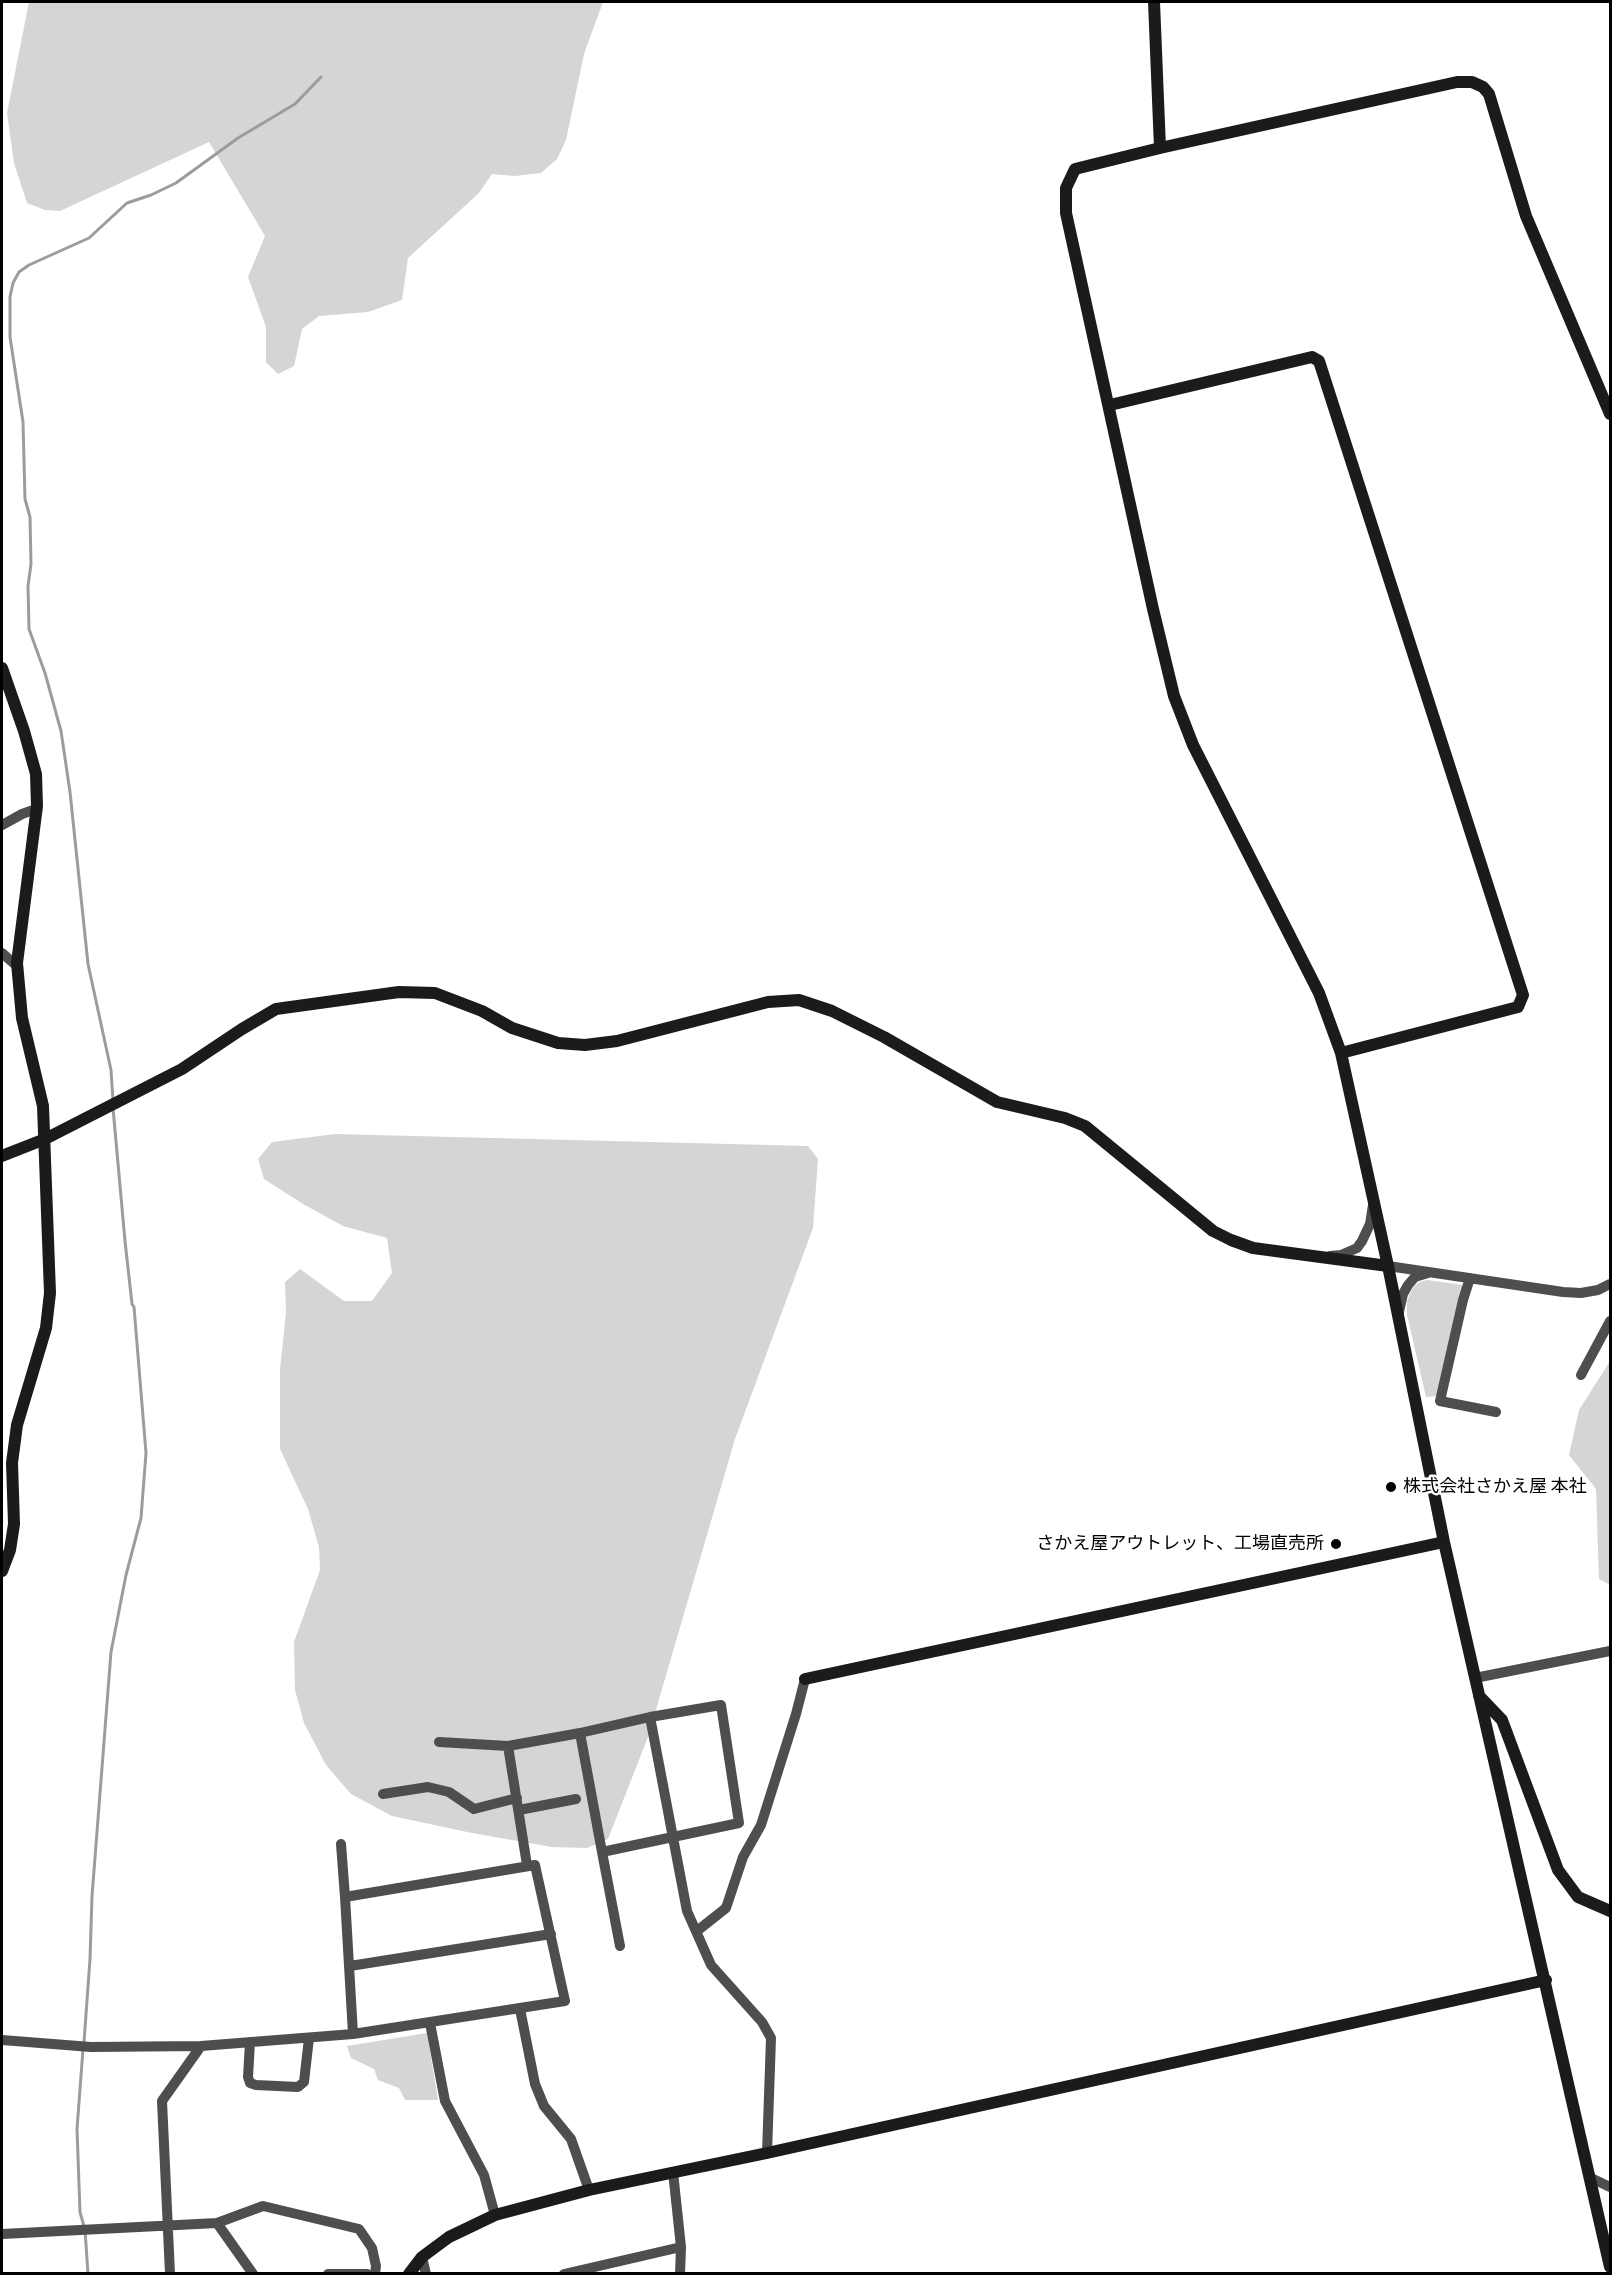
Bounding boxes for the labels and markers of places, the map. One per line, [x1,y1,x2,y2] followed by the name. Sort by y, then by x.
[1403,1476,1587,1498] place label: 株式会社さかえ屋 本社
[1384,1480,1398,1494] marker: 株式会社さかえ屋 本社
[1036,1533,1324,1555] place label: さかえ屋アウトレット、工場直売所
[1329,1537,1343,1551] marker: さかえ屋アウトレット、工場直売所

